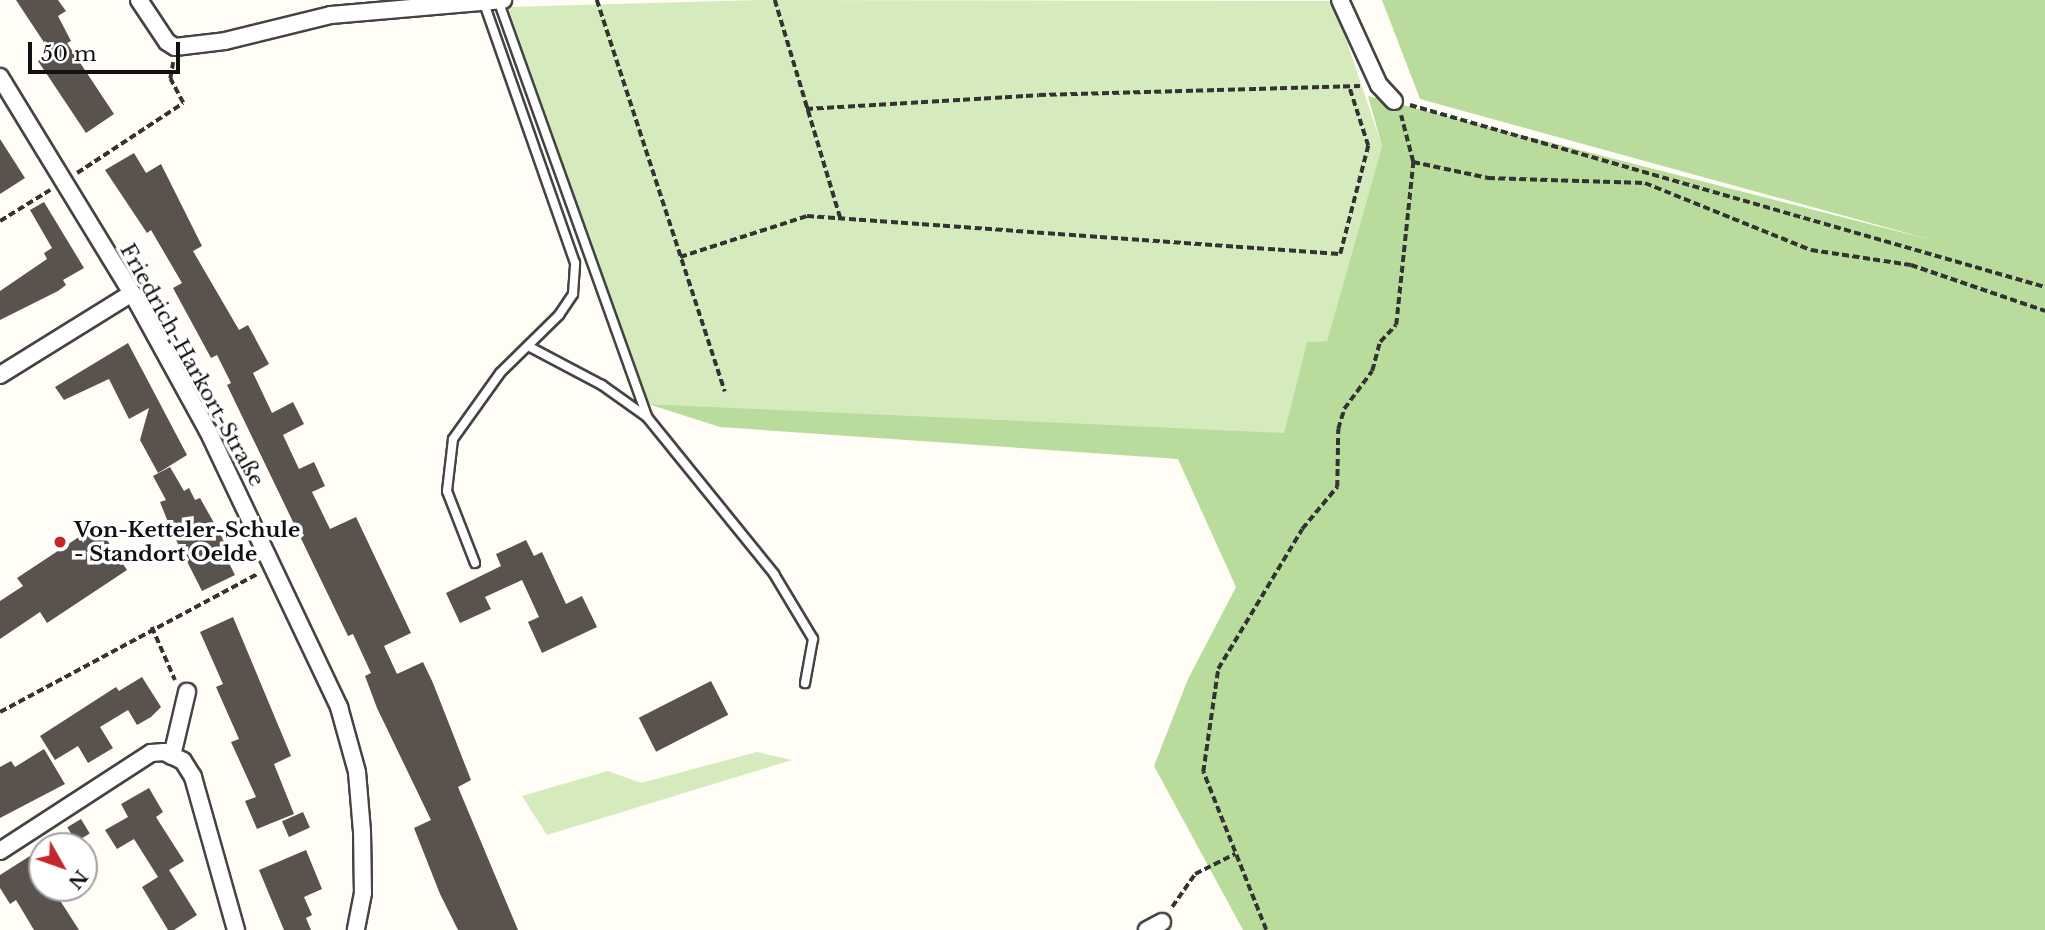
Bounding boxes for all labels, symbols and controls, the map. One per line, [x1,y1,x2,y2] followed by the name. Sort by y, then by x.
[32,28,184,72] scale bar
[41,41,96,67] text: 50 m
[115,239,269,491] street label: Friedrich-Harkort-Straße
[74,517,300,567] place label: Von-Ketteler-Schule - Standort Oelde
[52,534,68,550] marker: Von-Ketteler-Schule - Standort Oelde
[28,832,98,902] north arrow
[63,865,92,894] text: N

